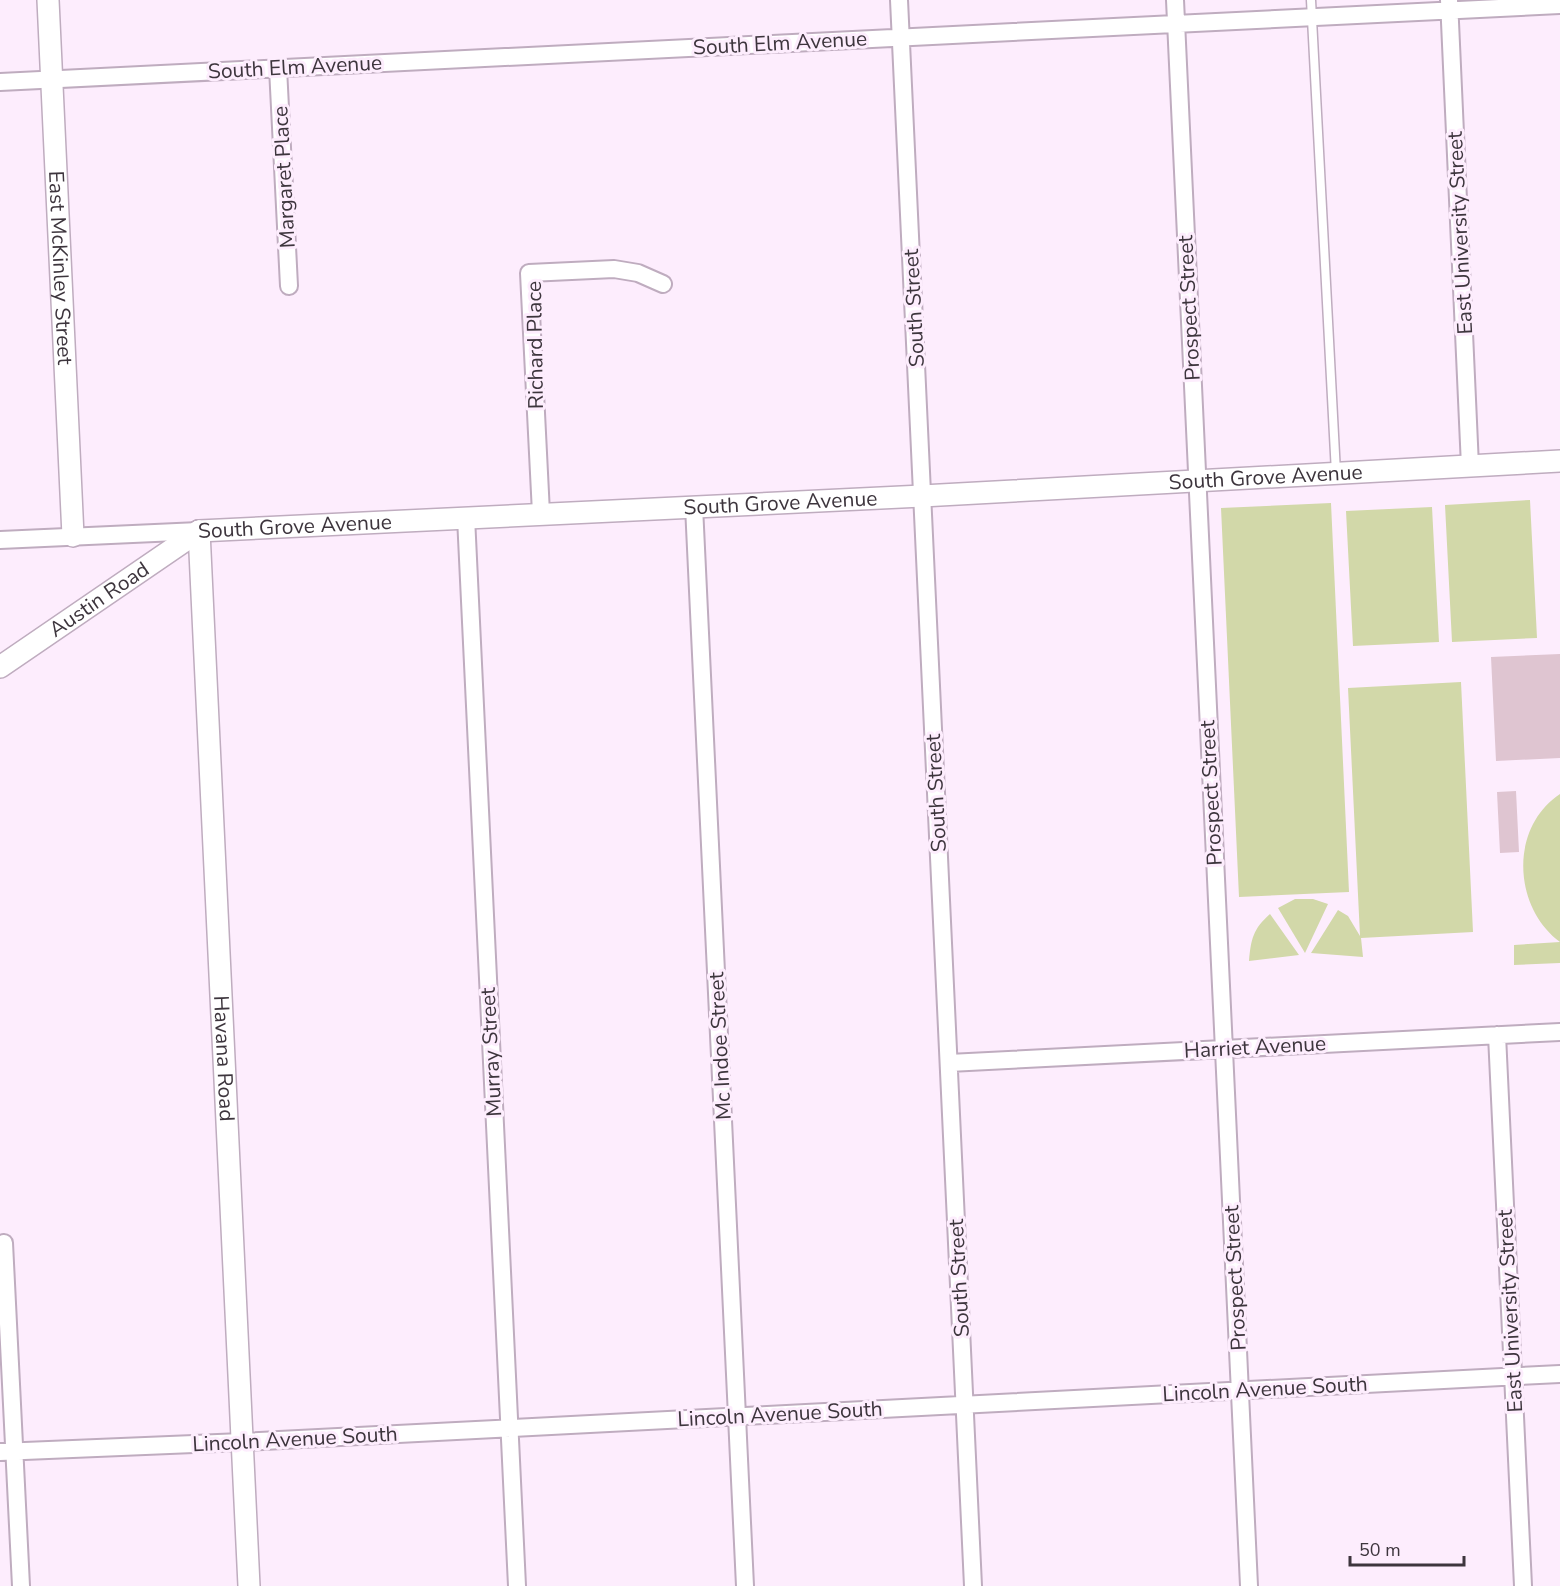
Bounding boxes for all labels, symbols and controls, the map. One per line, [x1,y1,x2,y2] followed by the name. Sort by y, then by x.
[692,24,868,62] street label: South Elm Avenue
[207,48,383,86] street label: South Elm Avenue
[266,105,302,249] street label: Margaret Place
[1441,130,1479,335] street label: East University Street
[42,170,79,366] street label: East McKinley Street
[1171,234,1207,381] street label: Prospect Street
[897,248,931,368] street label: South Street
[520,281,550,409] street label: Richard Place
[1168,458,1363,496] street label: South Grove Avenue
[683,484,878,522] street label: South Grove Avenue
[197,508,392,545] street label: South Grove Avenue
[43,555,155,643] street label: Austin Road
[1193,719,1229,866] street label: Prospect Street
[919,733,953,853] street label: South Street
[702,971,738,1121] street label: Mc Indoe Street
[474,986,508,1117] street label: Murray Street
[207,995,241,1122] street label: Havana Road
[1183,1029,1327,1065] street label: Harriet Avenue
[1217,1204,1253,1351] street label: Prospect Street
[1491,1208,1529,1413] street label: East University Street
[942,1218,976,1338] street label: South Street
[1162,1370,1368,1408] street label: Lincoln Avenue South
[677,1395,883,1433] street label: Lincoln Avenue South
[192,1420,398,1458] street label: Lincoln Avenue South
[1350,1529,1464,1567] scale bar
[1359,1538,1401,1562] text: 50 m

